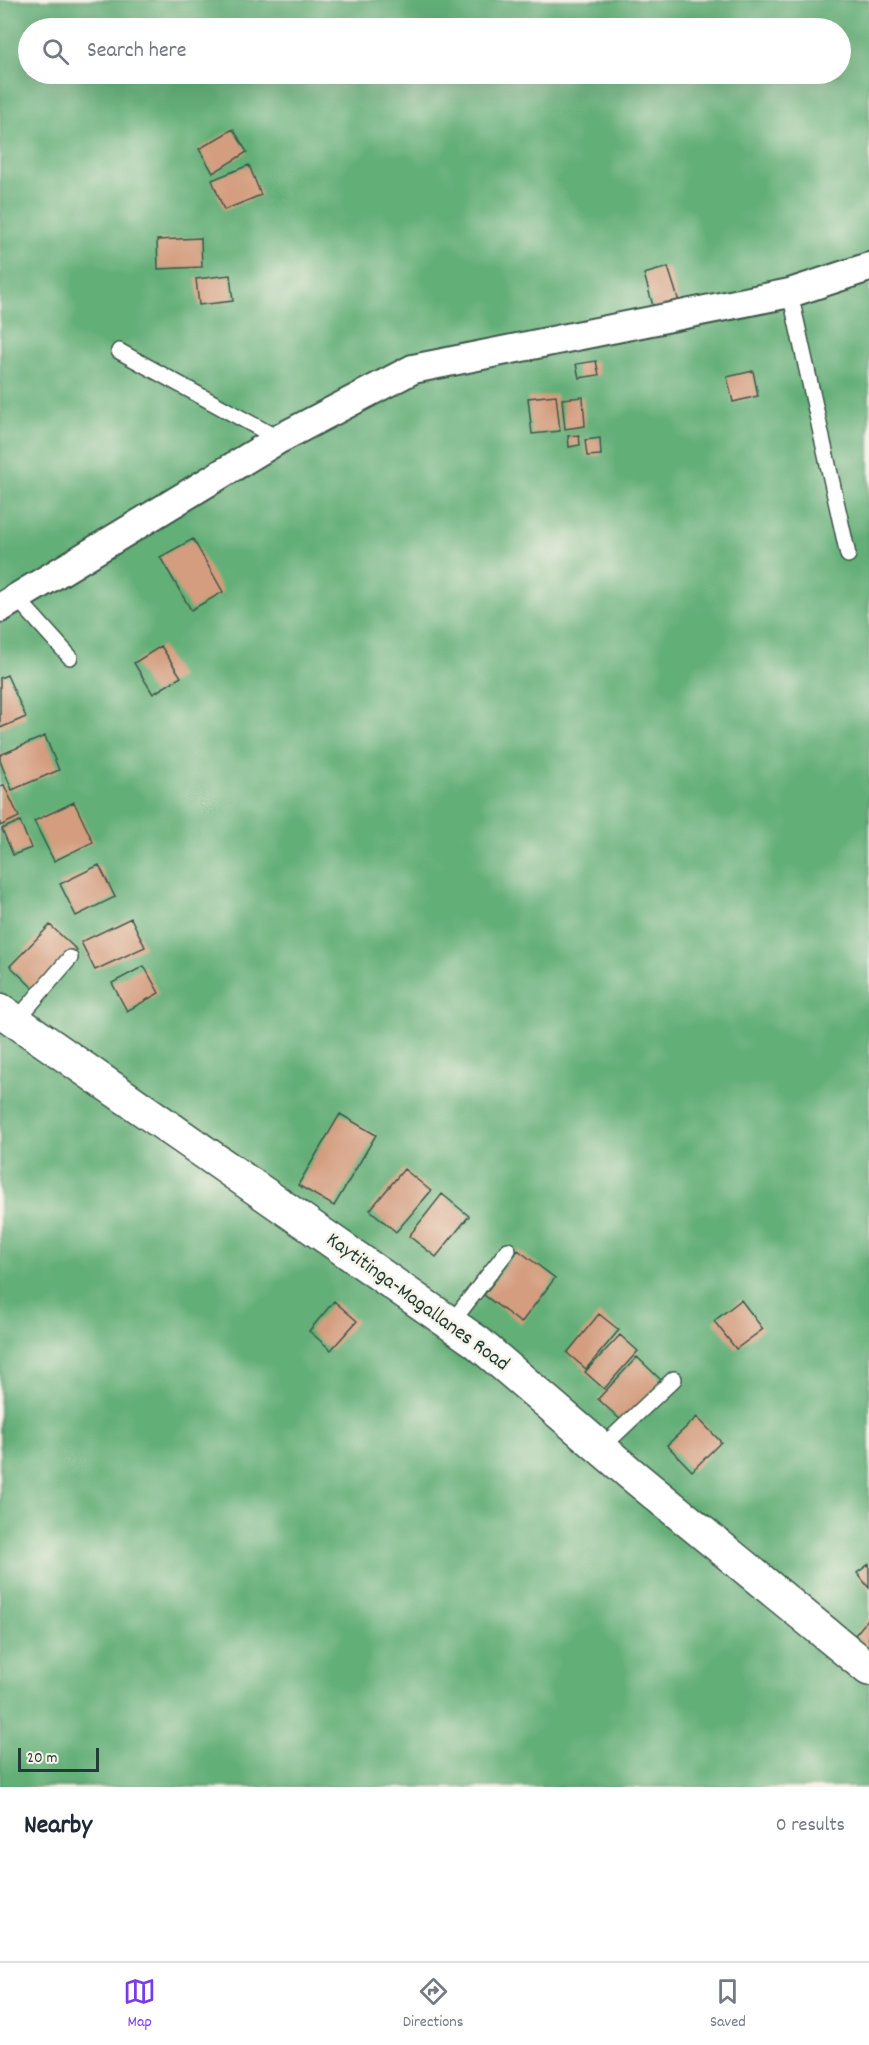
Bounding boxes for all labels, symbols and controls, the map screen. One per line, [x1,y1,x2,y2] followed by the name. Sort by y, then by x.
[18,18,851,84] search box
[39,35,72,68] icon: search
[87,36,186,67] text: Search here
[319,1226,515,1380] street label: Kaytitinga-Magallanes Road
[18,1745,99,1772] scale bar
[27,1747,57,1770] text: 20 m
[24,1808,92,1845] text: Nearby
[776,1812,845,1840] text: 0 results
[123,1975,156,2034] tab: Map
[403,1975,463,2034] tab: Directions
[710,1975,746,2034] tab: Saved

